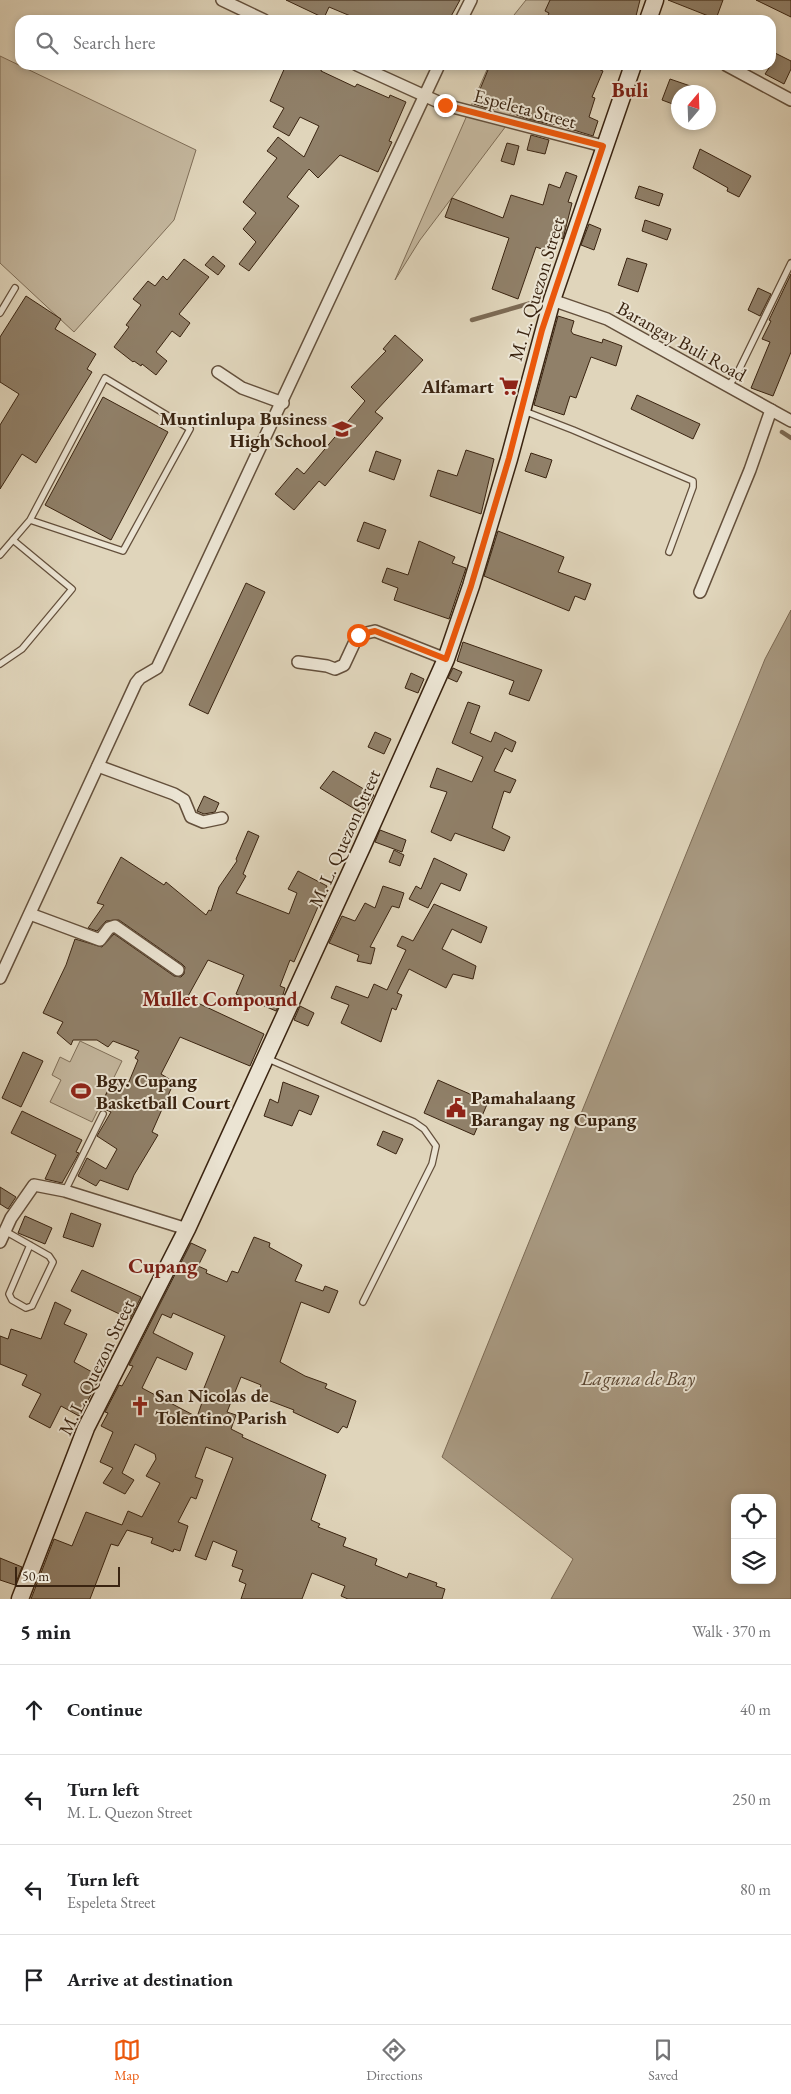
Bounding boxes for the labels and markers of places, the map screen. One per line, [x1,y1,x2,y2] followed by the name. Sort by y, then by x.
[420,374,494,399] place label: Alfamart
[498,375,520,397] supermarket icon: Alfamart
[160,406,328,453] place label: Muntinlupa Business High School
[331,418,353,440] school or university icon: Muntinlupa Business High School
[96,1068,230,1115] place label: Bgy. Cupang Basketball Court
[70,1080,92,1102] sports icon: Bgy. Cupang Basketball Court
[471,1085,637,1132] place label: Pamahalaang Barangay ng Cupang
[445,1097,467,1119] public building icon: Pamahalaang Barangay ng Cupang
[155,1383,287,1430] place label: San Nicolas de Tolentino Parish
[129,1395,151,1417] church icon: San Nicolas de Tolentino Parish

